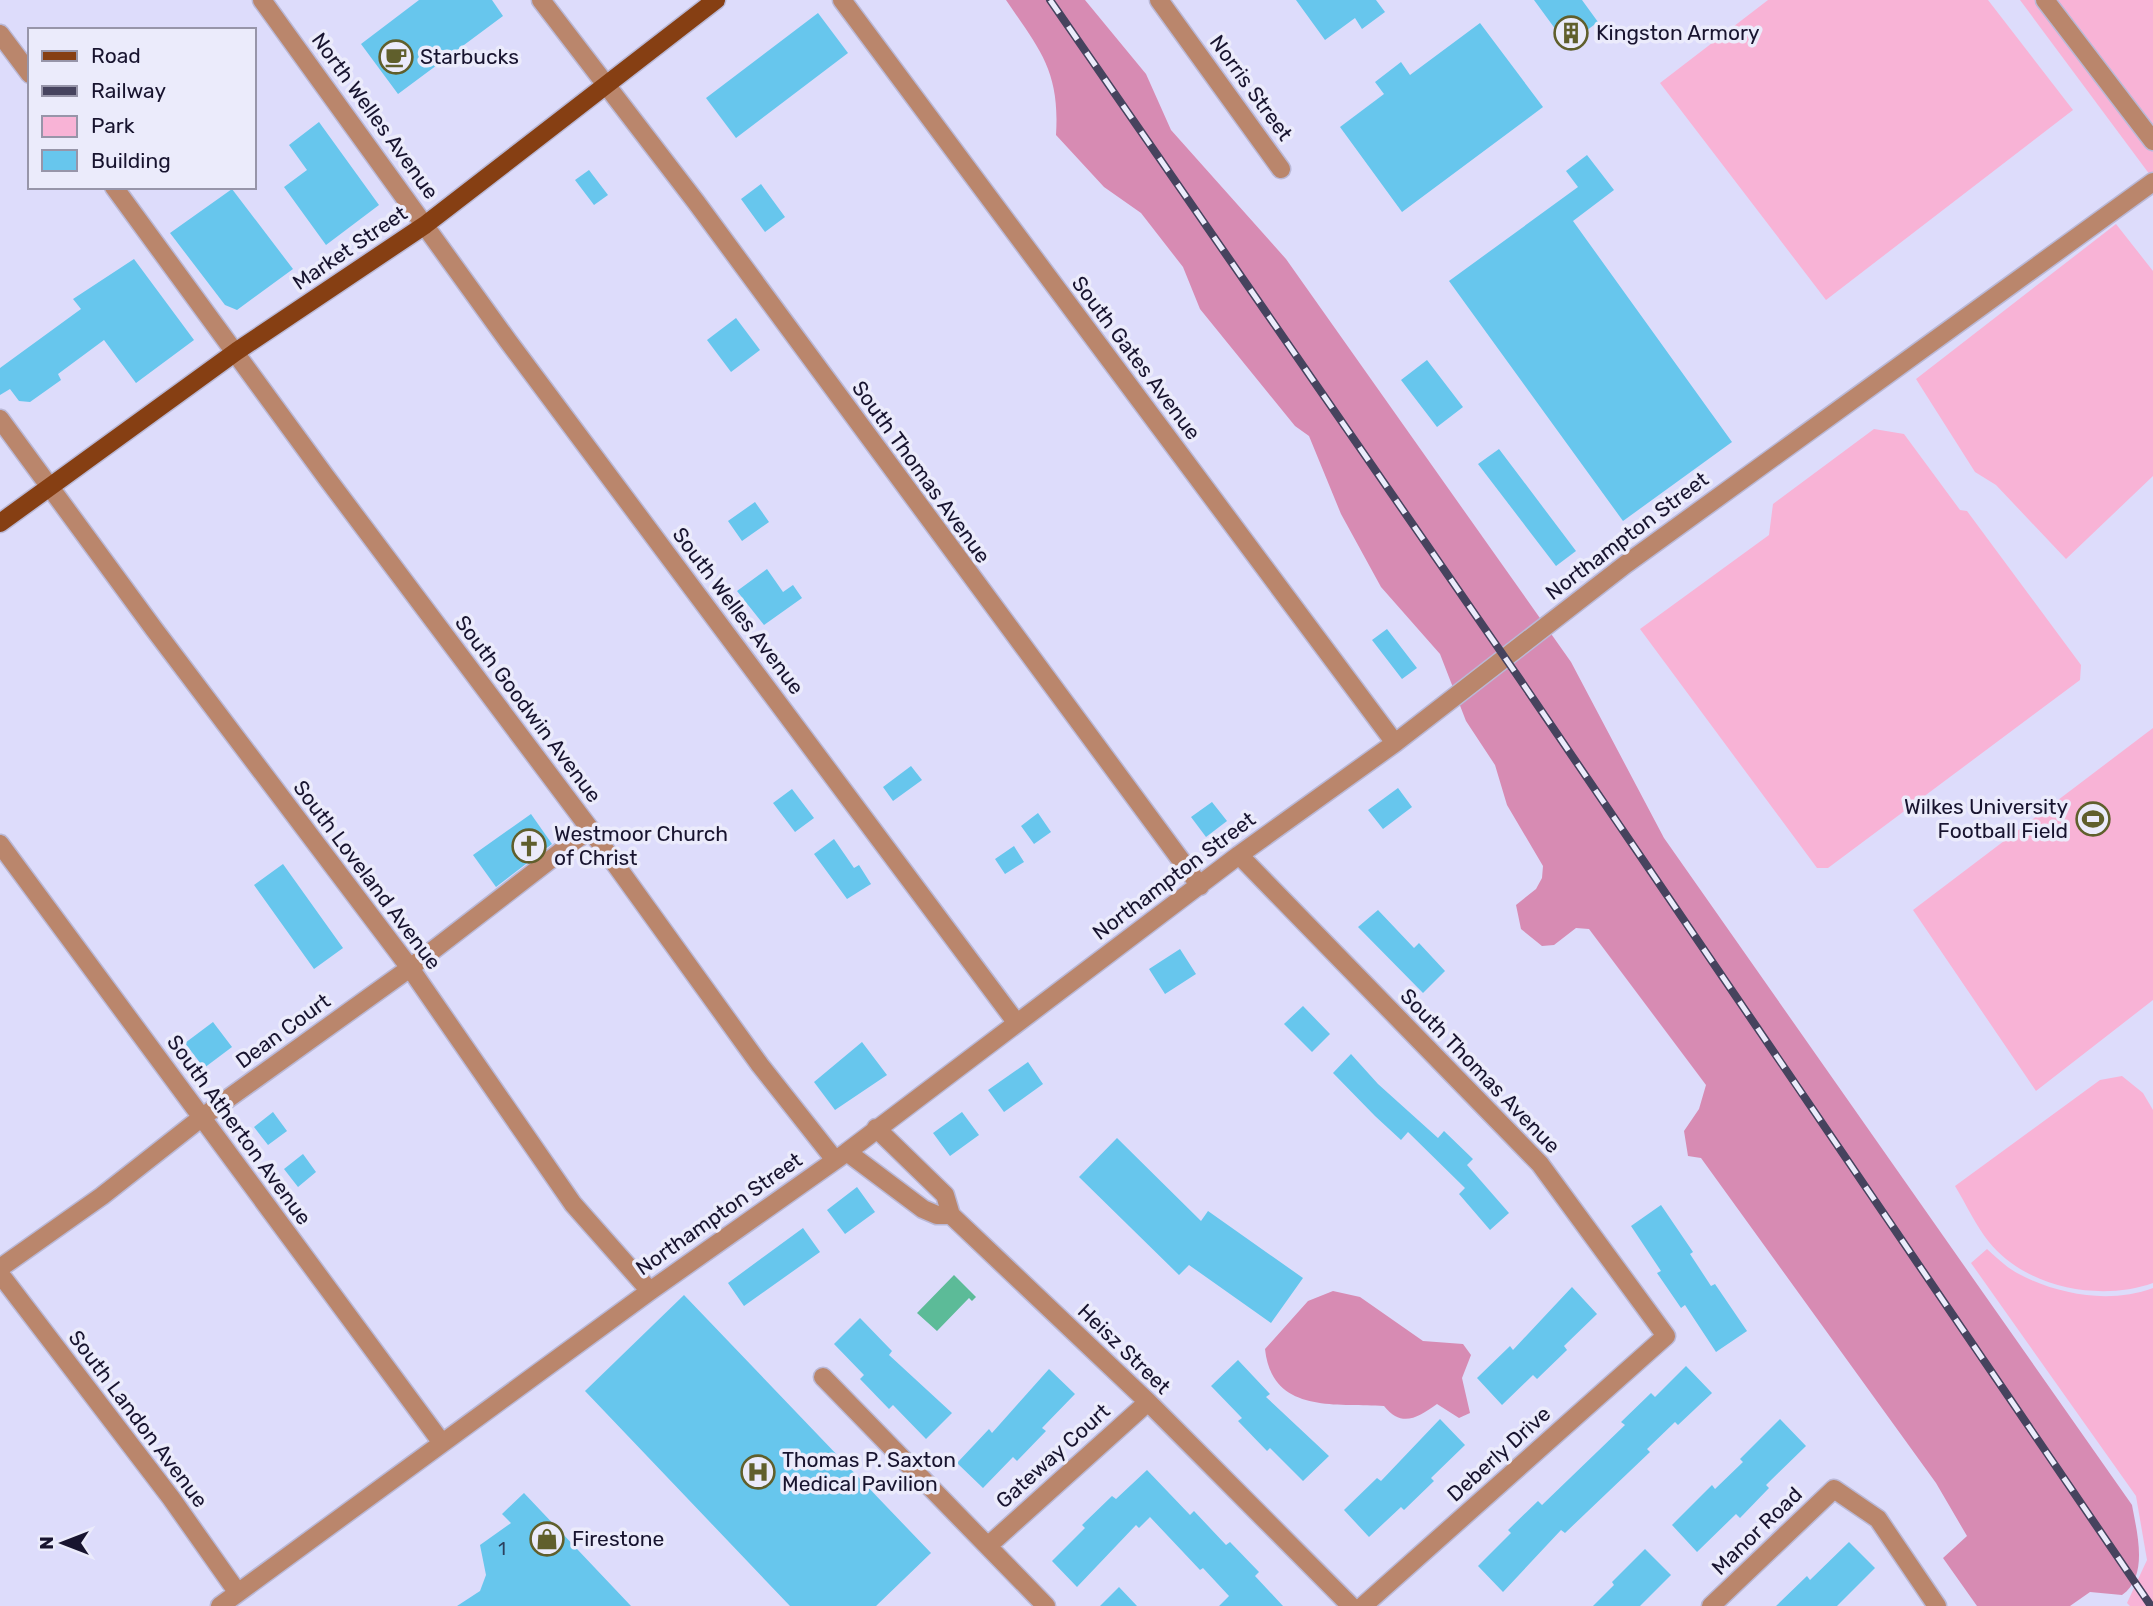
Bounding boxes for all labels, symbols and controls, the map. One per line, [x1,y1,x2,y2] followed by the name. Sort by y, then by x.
[1552,14,1590,52] building icon: Kingston Armory
[1596,20,1760,45] place label: Kingston Armory
[28,28,256,189] legend
[307,28,444,204] street label: North Welles Avenue
[1205,30,1298,145] street label: Norris Street
[377,38,415,76] cafe icon: Starbucks
[91,43,141,68] text: Road
[420,44,519,69] place label: Starbucks
[91,78,166,103] text: Railway
[91,113,135,138] text: Park
[91,148,171,173] text: Building
[288,200,412,295] street label: Market Street
[1067,271,1206,444] street label: South Gates Avenue
[847,376,996,568] street label: South Thomas Avenue
[1540,466,1713,605] street label: Northampton Street
[667,522,809,699] street label: South Welles Avenue
[450,610,607,807] street label: South Goodwin Avenue
[288,775,447,974] street label: South Loveland Avenue
[1904,794,2068,843] place label: Wilkes University Football Field
[2074,800,2112,838] sports icon: Wilkes University Football Field
[1087,806,1260,945] street label: Northampton Street
[554,821,728,870] place label: Westmoor Church of Christ
[510,827,548,865] church icon: Westmoor Church of Christ
[1395,983,1565,1158] street label: South Thomas Avenue
[231,988,335,1073] street label: Dean Court
[162,1030,317,1230] street label: South Atherton Avenue
[631,1147,807,1280] street label: Northampton Street
[1073,1298,1176,1399] street label: Heisz Street
[64,1325,213,1512] street label: South Landon Avenue
[991,1398,1115,1513] street label: Gateway Court
[1442,1401,1555,1507] street label: Deberly Drive
[782,1447,956,1496] place label: Thomas P. Saxton Medical Pavilion
[739,1453,777,1491] hospital icon: Thomas P. Saxton Medical Pavilion
[1706,1482,1807,1580] street label: Manor Road
[28,1508,98,1578] north arrow
[528,1520,566,1558] shop icon: Firestone
[572,1526,664,1551] place label: Firestone
[35,1536,58,1550] text: N
[498,1538,506,1560] house number: 1

